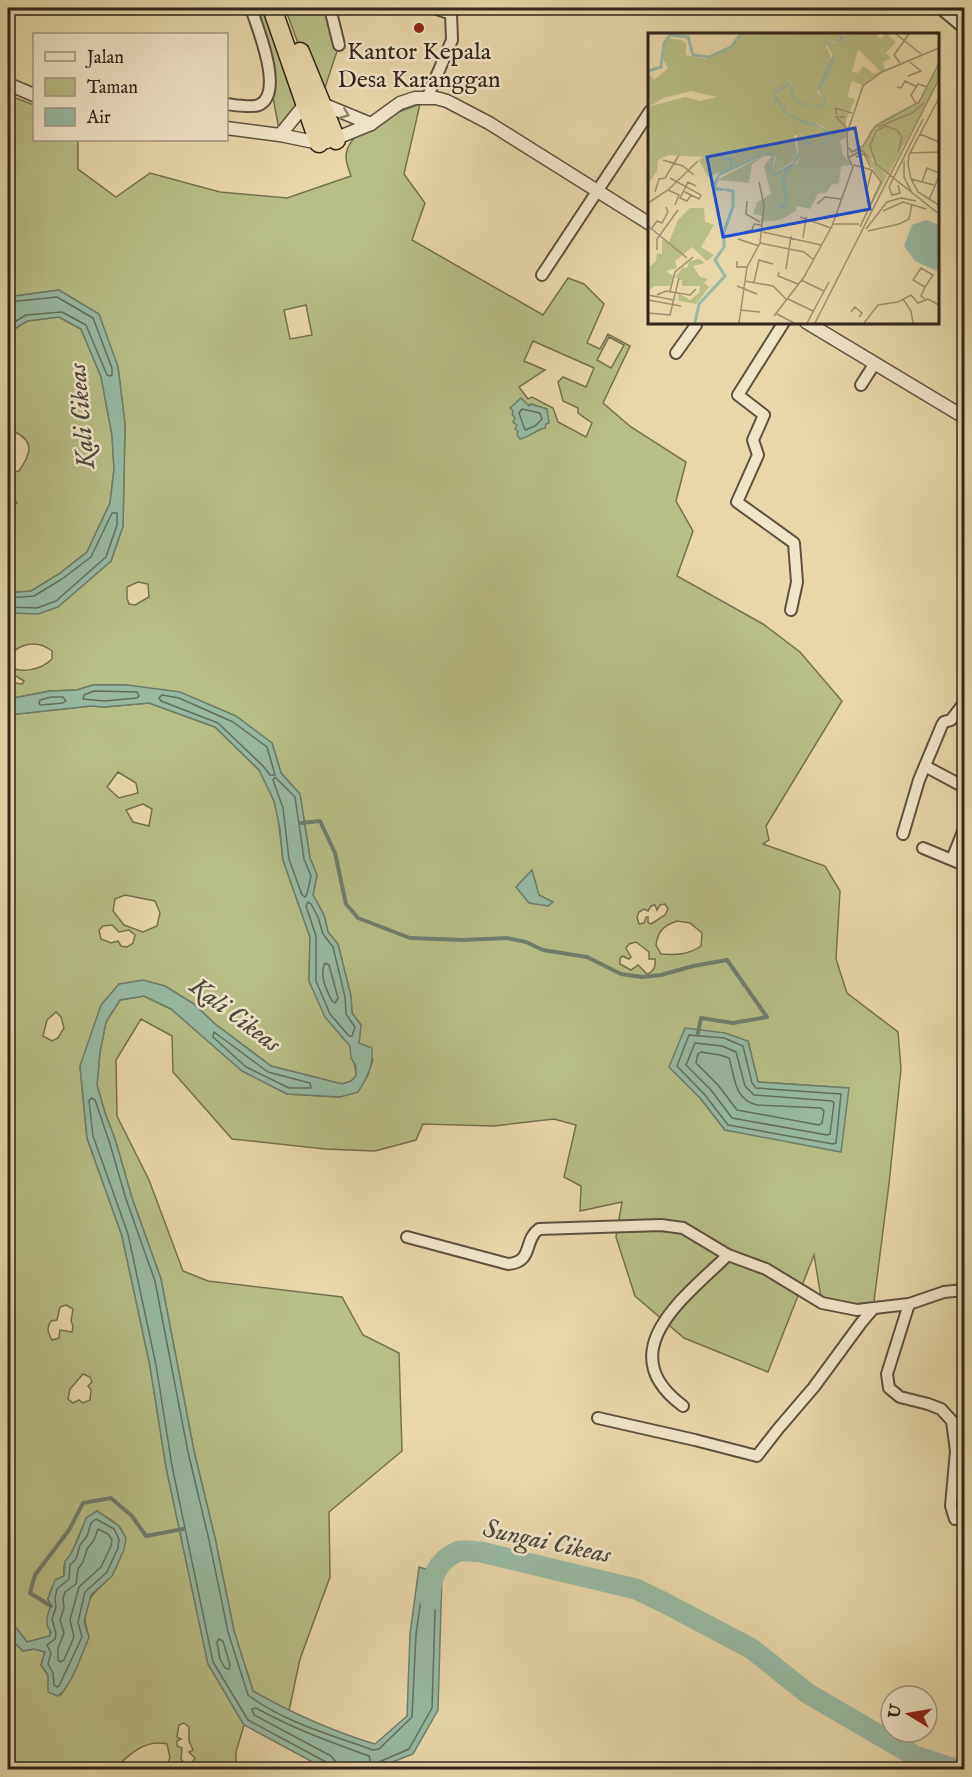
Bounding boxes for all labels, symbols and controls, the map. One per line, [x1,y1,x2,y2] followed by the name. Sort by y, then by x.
[412,21,426,35] marker: Kantor Kepala Desa Karanggan
[33,33,228,141] legend
[648,33,939,324] inset map
[337,37,501,96] place label: Kantor Kepala Desa Karanggan
[85,47,124,70] text: Jalan
[87,77,138,100] text: Taman
[86,107,111,130] text: Air
[339,107,350,119] one-way arrow
[61,361,103,471] water label: Kali Cikeas
[182,969,288,1060] water label: Kali Cikeas
[480,1512,615,1573] water label: Sungai Cikeas
[879,1684,939,1744] north arrow
[885,1703,907,1721] text: U

